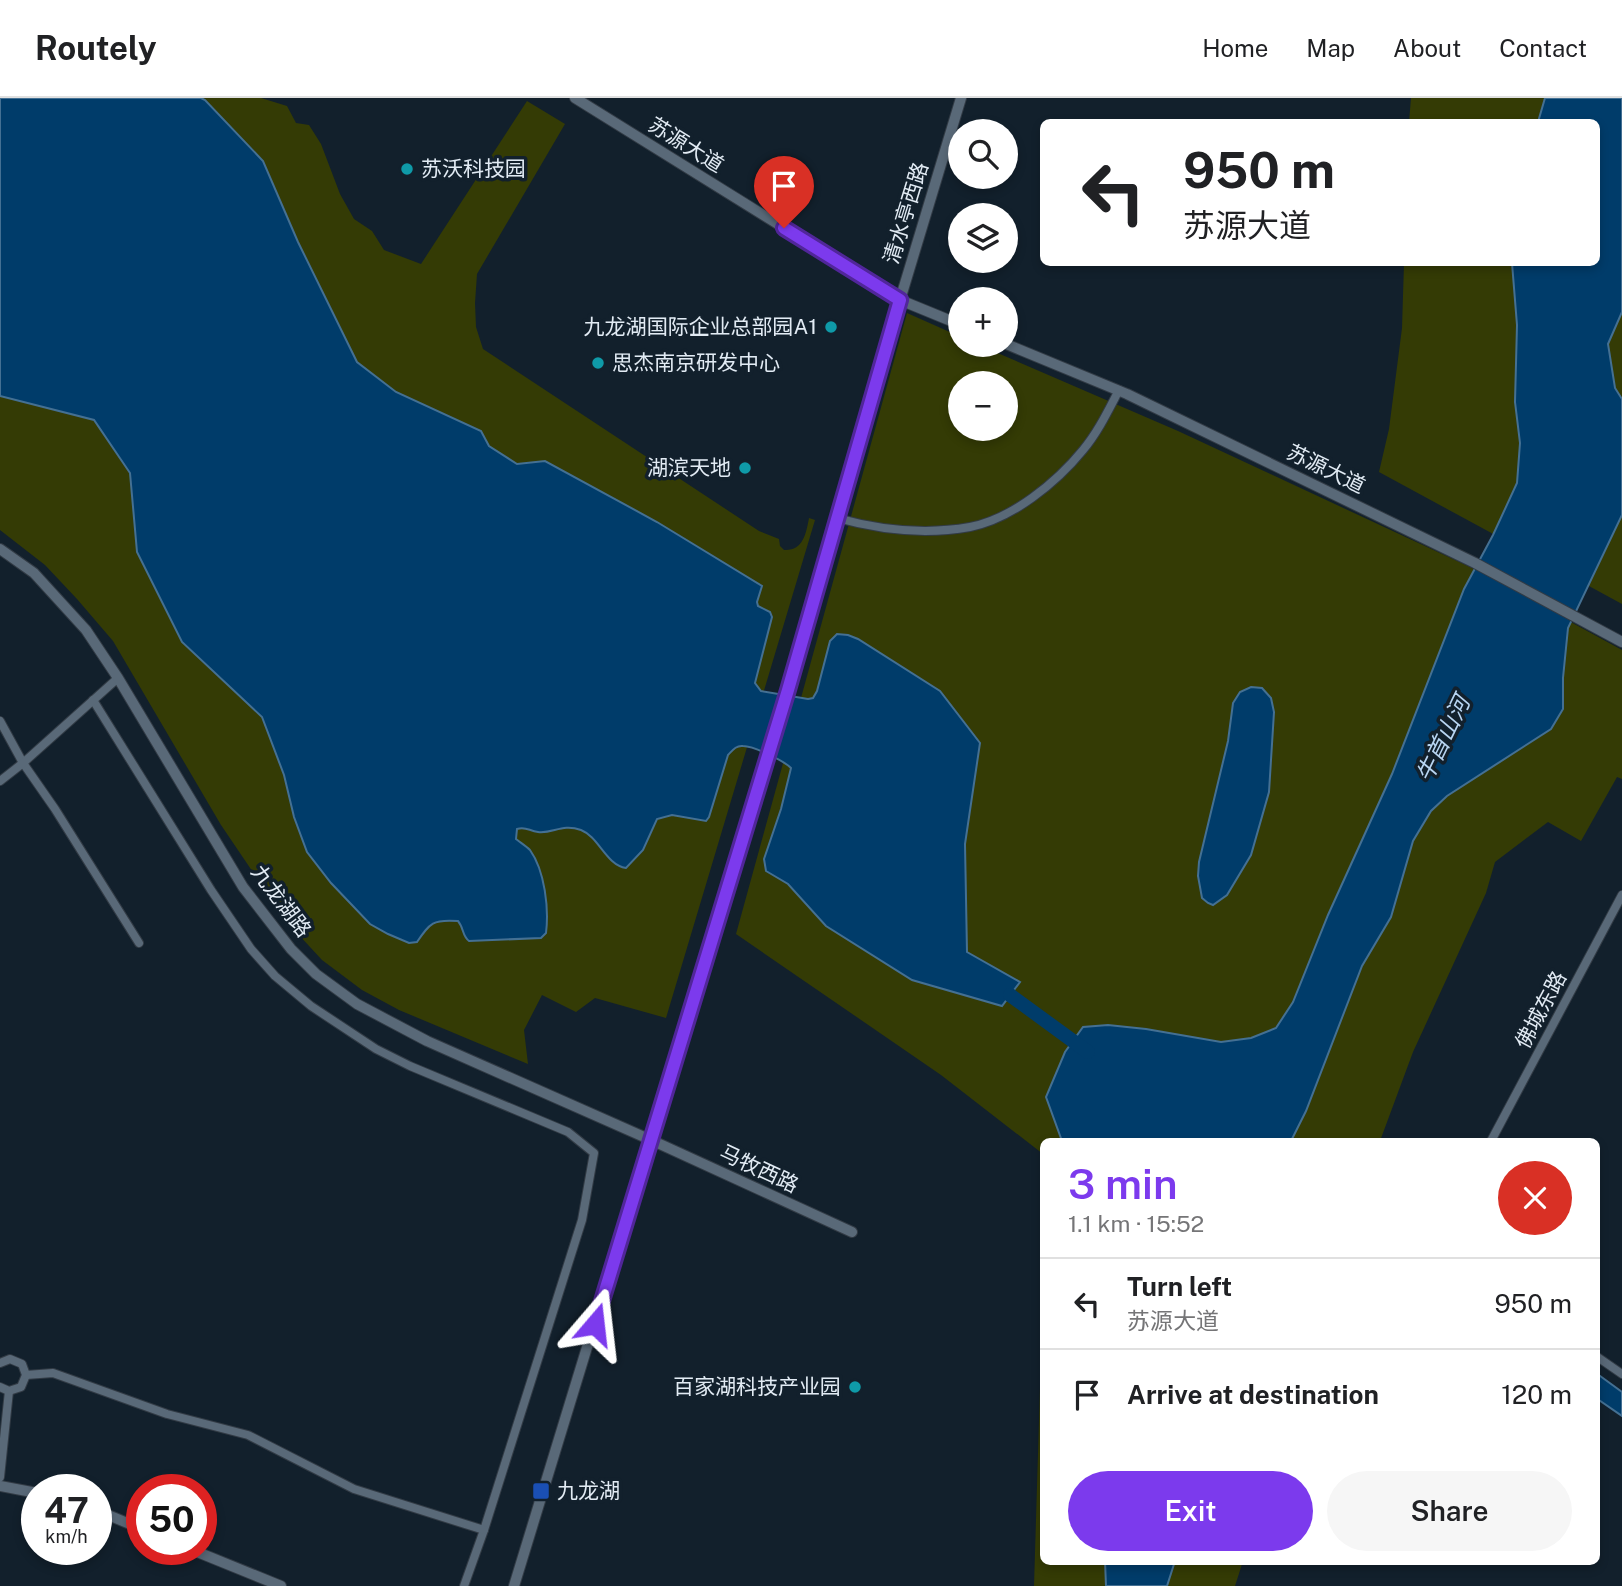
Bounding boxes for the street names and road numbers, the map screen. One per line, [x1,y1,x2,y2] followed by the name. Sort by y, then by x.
[644,112,729,177] street label: 苏源大道
[878,159,933,267] street label: 清水亭西路
[1283,439,1369,498] street label: 苏源大道
[246,860,317,942] street label: 九龙湖路
[1510,967,1571,1053] street label: 佛城东路
[716,1139,803,1198] street label: 马牧西路

